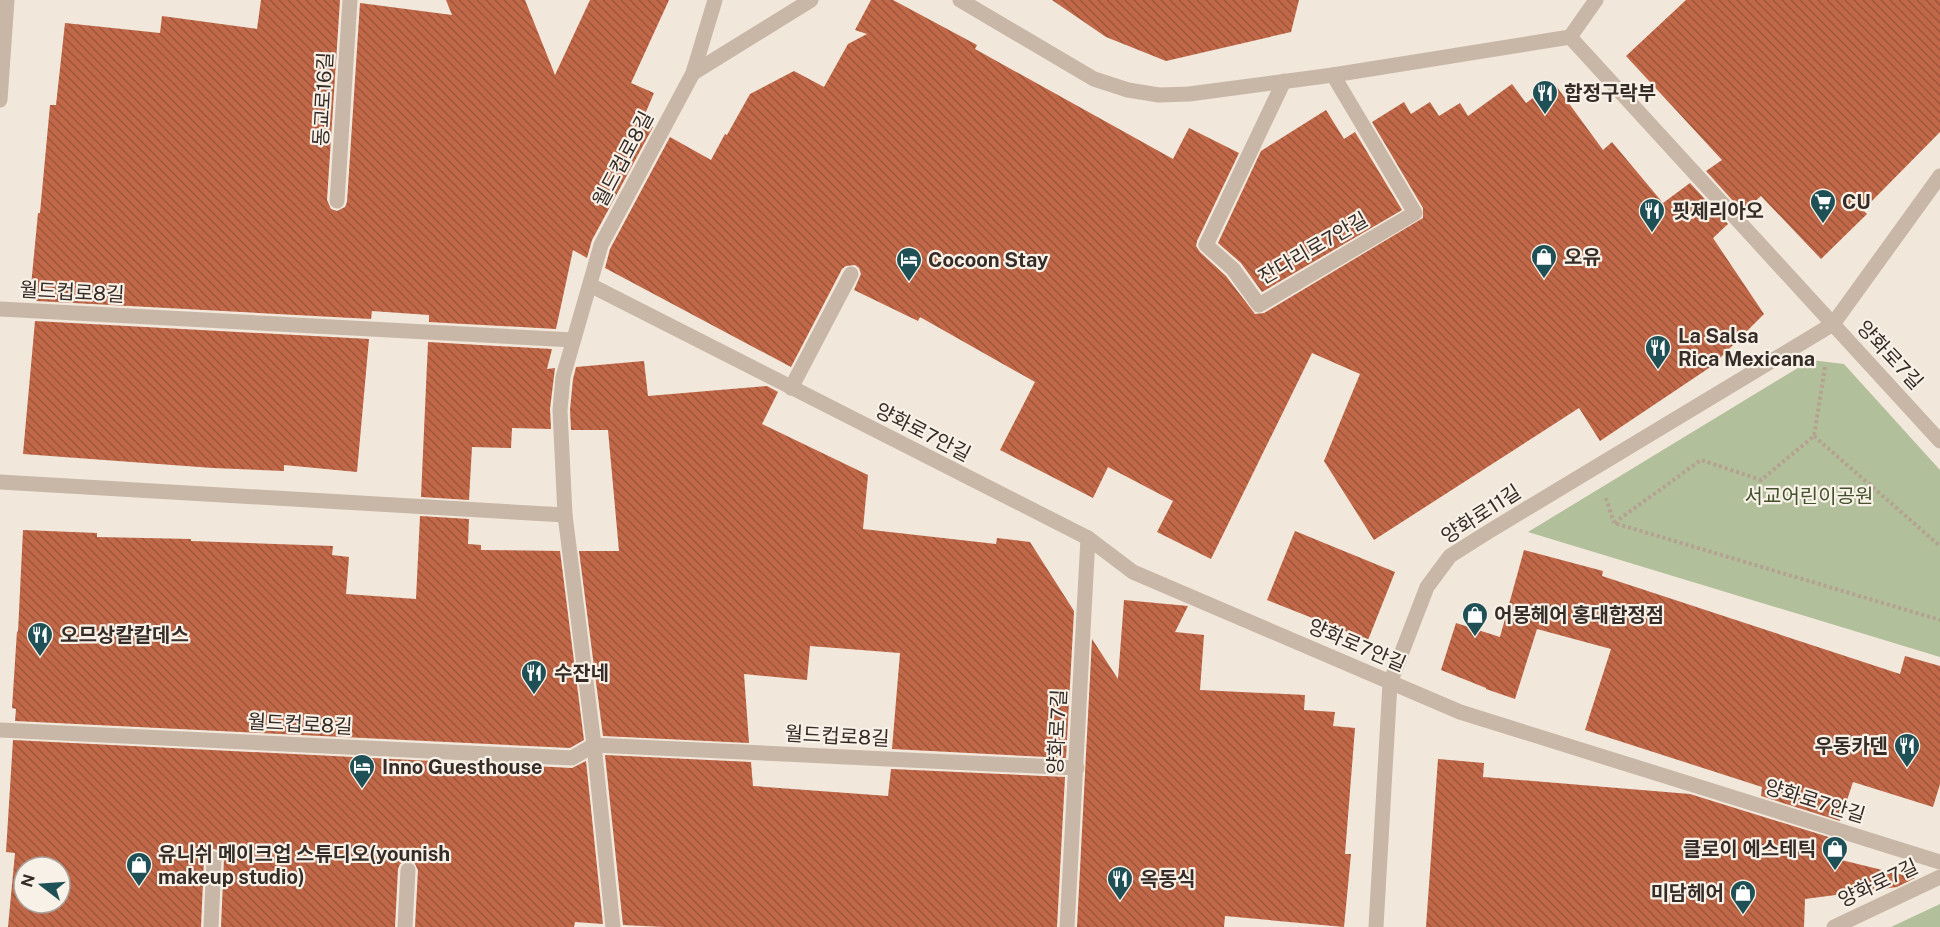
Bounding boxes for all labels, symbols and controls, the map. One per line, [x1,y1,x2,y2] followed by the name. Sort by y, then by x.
[309,51,337,147] street label: 동교로16길
[1530,78,1560,116] restaurant icon: 합정구락부
[1564,81,1656,105] place label: 합정구락부
[588,107,658,211] street label: 월드컵로8길
[1808,187,1838,225] supermarket icon: CU
[1842,190,1871,214] place label: CU
[1637,196,1667,234] restaurant icon: 핏제리아오
[1672,199,1764,223] place label: 핏제리아오
[1254,207,1372,289] street label: 잔다리로7안길
[1529,242,1559,280] shop icon: 오유
[894,245,924,283] hotel icon: Cocoon Stay
[1564,245,1601,269] place label: 오유
[928,248,1048,272] place label: Cocoon Stay
[19,277,125,307] street label: 월드컵로8길
[1852,316,1928,394] street label: 양화로7길
[1678,324,1815,371] place label: La Salsa Rica Mexicana
[1643,333,1673,371] restaurant icon: La Salsa Rica Mexicana
[871,398,975,466] street label: 양화로7안길
[1437,479,1525,549] street label: 양화로11길
[1745,484,1873,508] park label: 서교어린이공원
[1460,600,1490,638] shop icon: 어몽헤어 홍대합정점
[1494,603,1664,627] place label: 어몽헤어 홍대합정점
[1304,614,1410,676] street label: 양화로7안길
[25,620,55,658] restaurant icon: 오므상칼칼데스
[60,623,189,647] place label: 오므상칼칼데스
[519,658,549,696] restaurant icon: 수잔네
[554,661,609,685] place label: 수잔네
[1043,689,1071,775] street label: 양화로7길
[247,709,353,739] street label: 월드컵로8길
[784,721,890,751] street label: 월드컵로8길
[1892,731,1922,769] restaurant icon: 우동카덴
[1814,734,1888,758] place label: 우동카덴
[347,752,377,790] hotel icon: Inno Guesthouse
[382,755,542,779] place label: Inno Guesthouse
[1762,774,1868,828] street label: 양화로7안길
[1820,834,1850,872] shop icon: 클로이 에스테틱
[1683,837,1816,861] place label: 클로이 에스테틱
[158,842,450,889] place label: 유니쉬 메이크업 스튜디오(younish makeup studio)
[124,850,154,888] shop icon: 유니쉬 메이크업 스튜디오(younish makeup studio)
[1834,854,1922,912] street label: 양화로7길
[12,855,72,915] north arrow
[1105,864,1135,902] restaurant icon: 옥동식
[1140,867,1195,891] place label: 옥동식
[17,872,39,890] text: N
[1728,878,1758,916] shop icon: 미담헤어
[1650,881,1724,905] place label: 미담헤어

